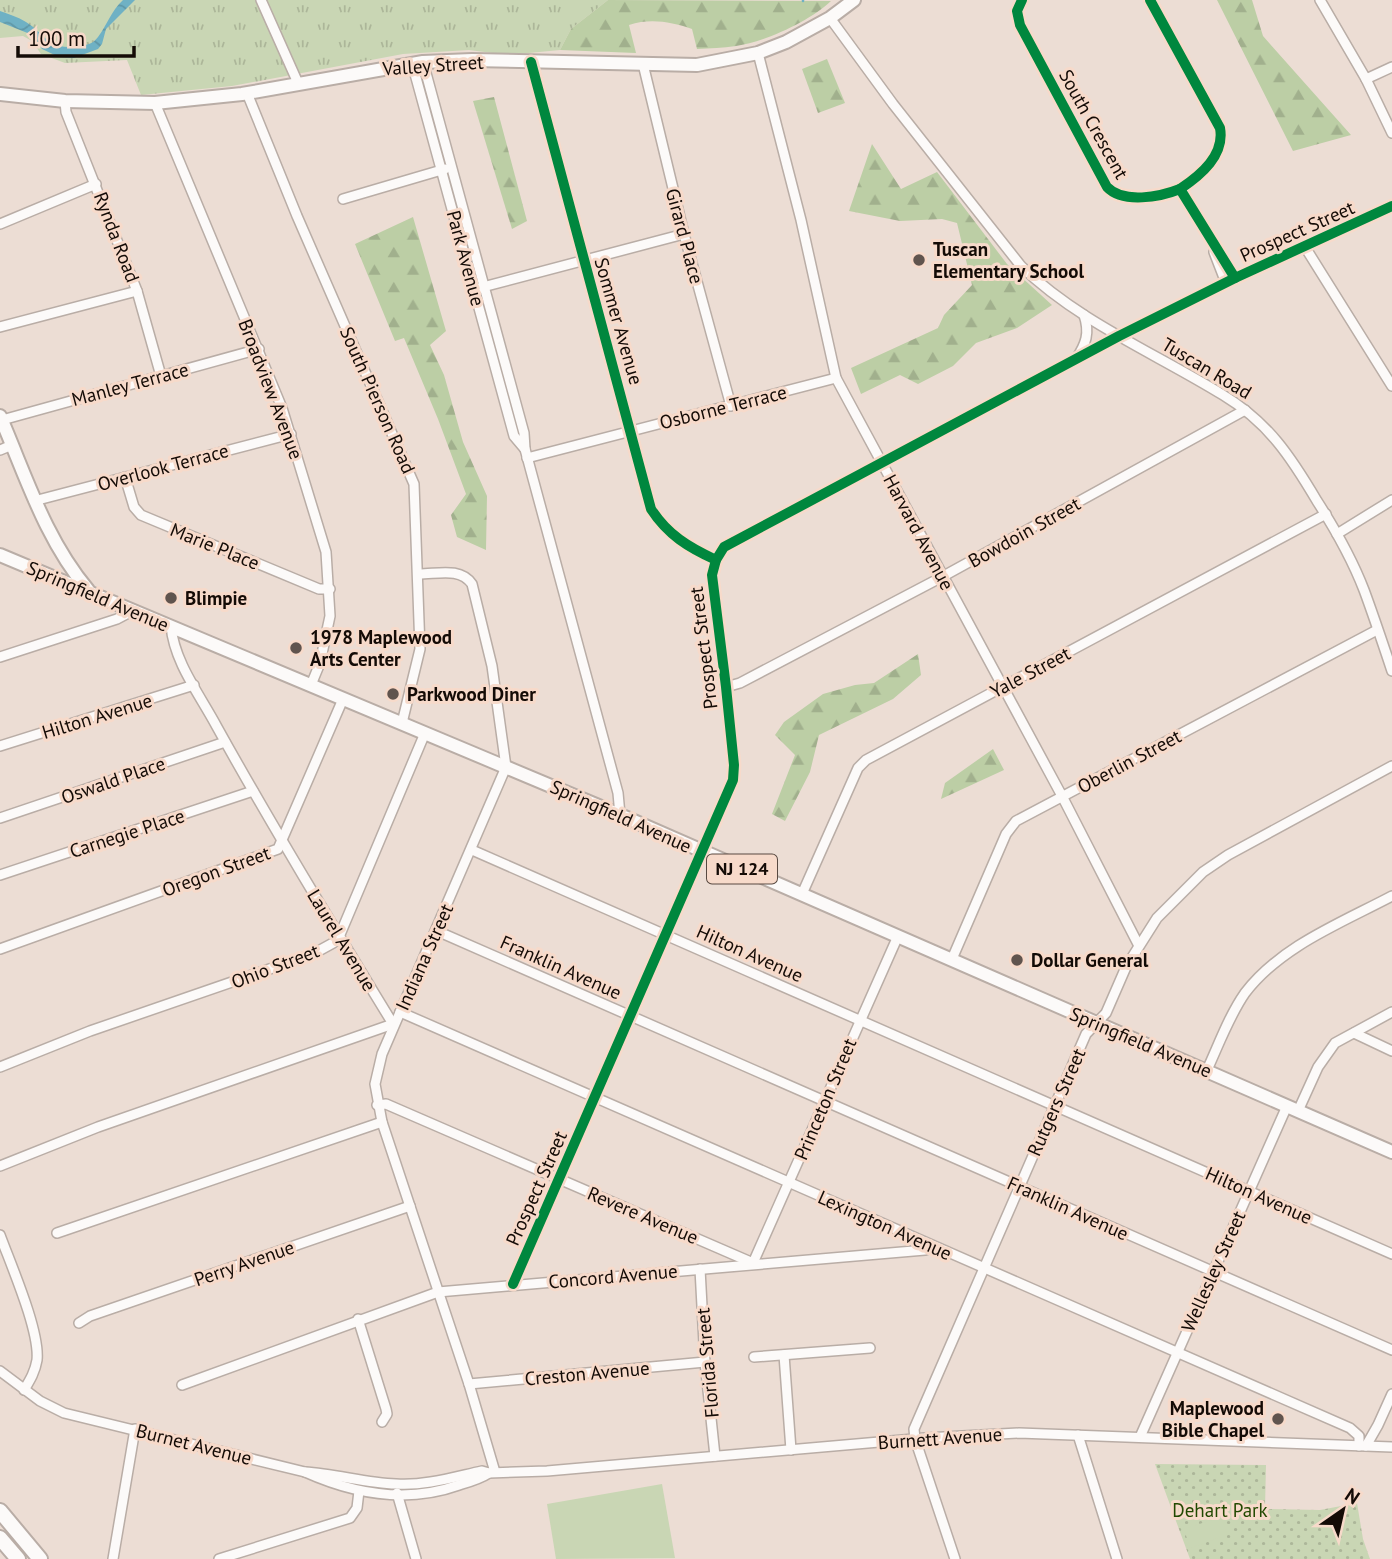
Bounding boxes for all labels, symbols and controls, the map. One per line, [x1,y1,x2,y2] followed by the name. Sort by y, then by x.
[18,14,133,58] scale bar
[28,25,85,52] text: 100 m
[381,49,485,81] street label: Valley Street
[1054,65,1134,184] street label: South Crescent
[661,186,709,286] street label: Girard Place
[89,188,145,286] street label: Rynda Road
[1236,195,1359,267] street label: Prospect Street
[442,207,490,309] street label: Park Avenue
[933,237,1084,283] place label: Tuscan Elementary School
[911,252,927,268] marker: Tuscan Elementary School
[589,255,649,387] street label: Sommer Avenue
[233,315,309,463] street label: Broadview Avenue
[335,323,421,477] street label: South Pierson Road
[1158,332,1256,404] street label: Tuscan Road
[69,357,191,411] street label: Manley Terrace
[657,380,789,434] street label: Osborne Terrace
[95,438,231,496] street label: Overlook Terrace
[878,470,960,594] street label: Harvard Avenue
[964,491,1085,573] street label: Bowdoin Street
[167,517,263,575] street label: Marie Place
[23,555,173,637] street label: Springfield Avenue
[684,585,722,710] street label: Prospect Street
[185,586,247,610] place label: Blimpie
[163,590,179,606] marker: Blimpie
[310,625,452,671] place label: 1978 Maplewood Arts Center
[288,640,304,656] marker: 1978 Maplewood Arts Center
[986,641,1075,703] street label: Yale Street
[407,682,536,706] place label: Parkwood Diner
[385,686,401,702] marker: Parkwood Diner
[39,688,155,744] street label: Hilton Avenue
[1073,723,1185,798] street label: Oberlin Street
[58,751,168,809] street label: Oswald Place
[547,774,695,858] street label: Springfield Avenue
[66,803,188,863] street label: Carnegie Place
[159,840,274,902] street label: Oregon Street
[707,854,777,884] road number: NJ 124
[302,885,382,995] street label: Laurel Avenue
[390,900,458,1014] street label: Indiana Street
[693,919,807,987] street label: Hilton Avenue
[497,930,625,1004] street label: Franklin Avenue
[228,938,323,994] street label: Ohio Street
[1031,948,1149,972] place label: Dollar General
[1009,952,1025,968] marker: Dollar General
[1066,1001,1216,1083] street label: Springfield Avenue
[789,1034,862,1164] street label: Princeton Street
[1022,1044,1091,1160] street label: Rutgers Street
[500,1126,572,1249] street label: Prospect Street
[1202,1161,1316,1229] street label: Hilton Avenue
[1004,1171,1132,1245] street label: Franklin Avenue
[584,1181,702,1249] street label: Revere Avenue
[814,1185,956,1265] street label: Lexington Avenue
[1176,1206,1251,1335] street label: Wellesley Street
[191,1235,297,1291] street label: Perry Avenue
[547,1258,679,1294] street label: Concord Avenue
[690,1306,724,1419] street label: Florida Street
[524,1356,650,1390] street label: Creston Avenue
[1162,1396,1264,1442] place label: Maplewood Bible Chapel
[1270,1411,1286,1427] marker: Maplewood Bible Chapel
[134,1418,254,1470] street label: Burnet Avenue
[877,1422,1003,1454] street label: Burnett Avenue
[1308,1475,1378,1545] north arrow
[1341,1482,1364,1509] text: N
[1172,1498,1268,1522] park label: Dehart Park

